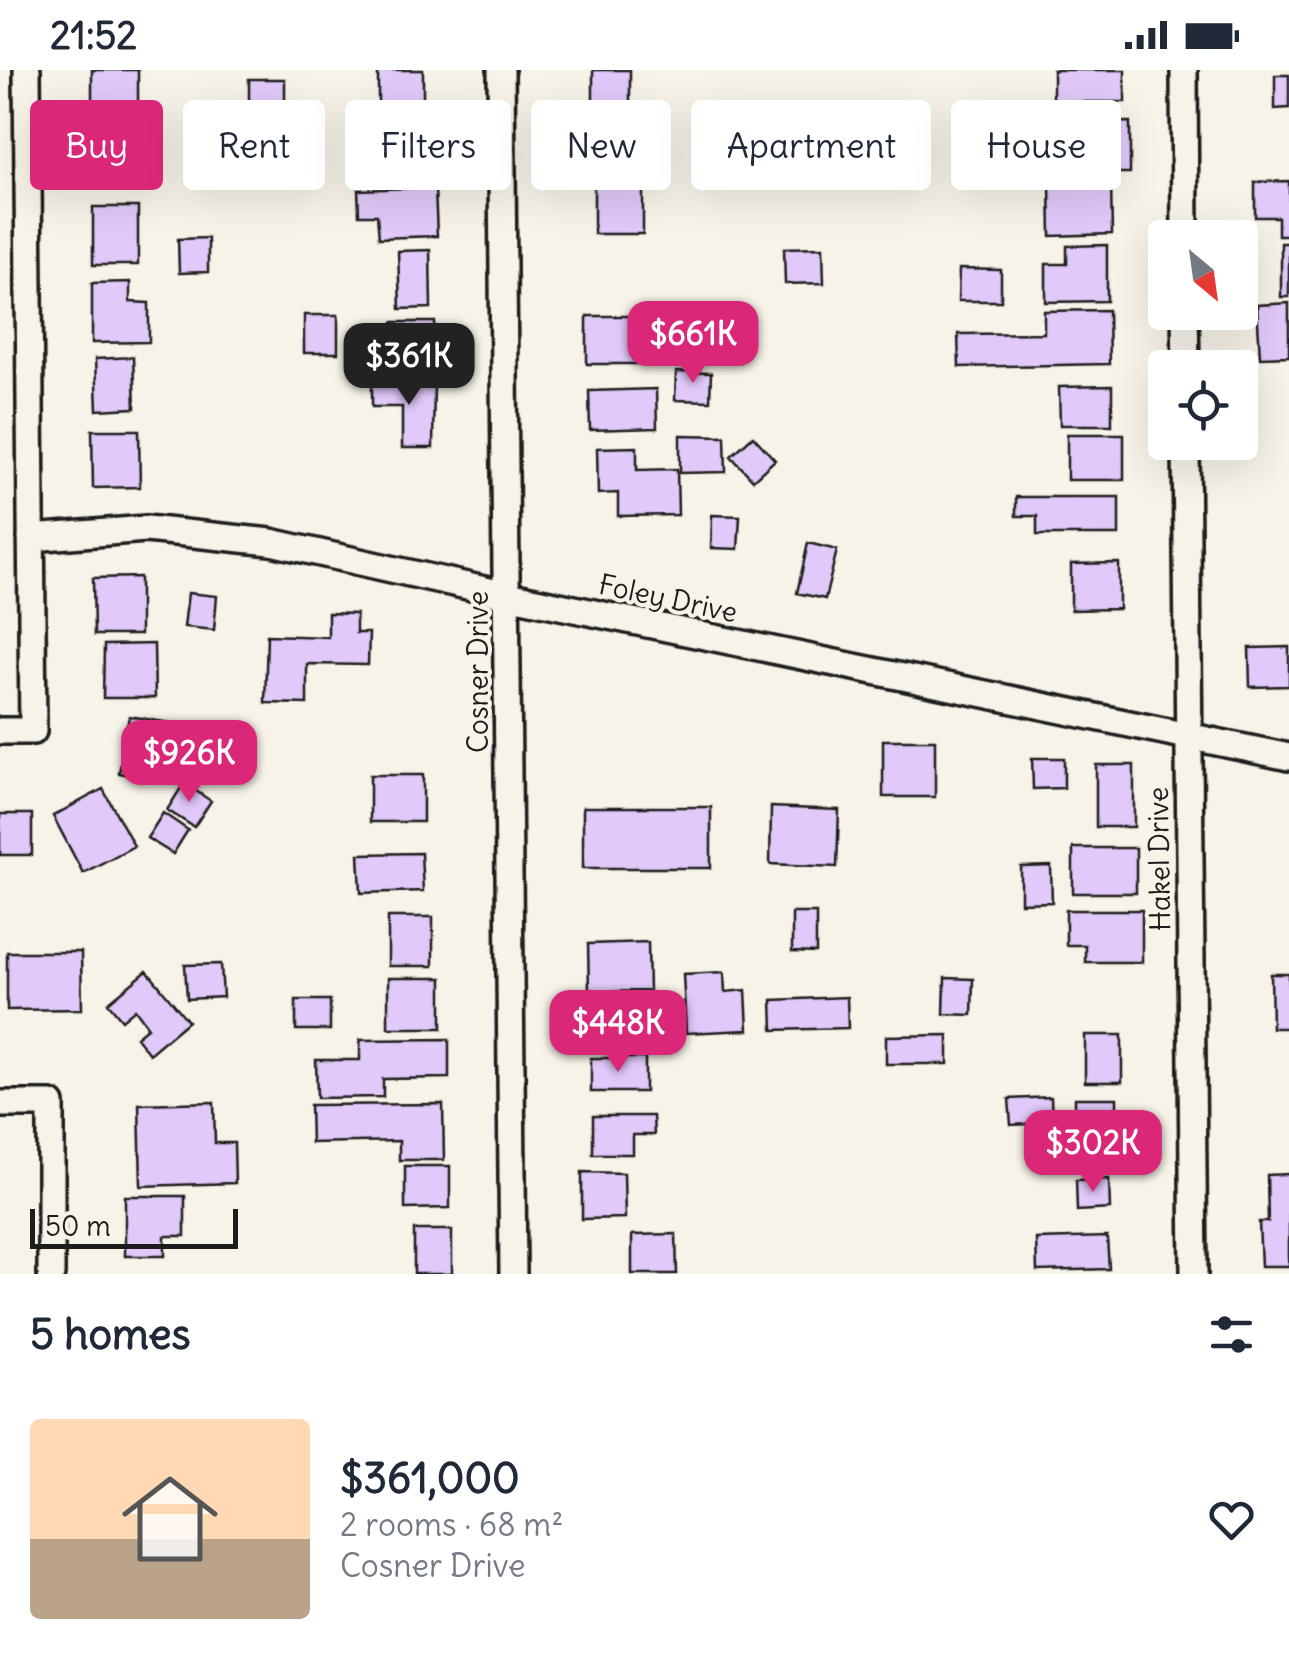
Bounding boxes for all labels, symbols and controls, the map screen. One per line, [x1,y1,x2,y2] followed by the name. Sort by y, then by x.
[50,12,137,59] text: 21:52
[30,100,163,190] chip: Buy
[183,100,325,190] chip: Rent
[345,100,511,190] chip: Filters
[531,100,671,190] chip: New
[691,100,931,190] chip: Apartment
[951,100,1121,190] chip: House
[1148,220,1258,330] north arrow
[1148,220,1258,460] map controls
[623,301,763,386] pin: $661K
[649,313,737,354] text: $661K
[339,323,479,408] pin: $361K
[366,335,452,376] text: $361K
[1148,350,1258,460] button: locate
[596,566,740,630] street label: Foley Drive
[460,591,496,753] street label: Cosner Drive
[119,720,259,805] pin: $926K
[143,732,235,773] text: $926K
[1140,786,1178,932] street label: Hakel Drive
[548,990,688,1075] pin: $448K
[572,1002,664,1043] text: $448K
[1023,1110,1163,1195] pin: $302K
[1046,1122,1140,1163] text: $302K
[30,1204,238,1248] scale bar
[45,1208,111,1244] text: 50 m
[1204,1307,1259,1362] icon: filters
[30,1308,191,1360] text: 5 homes
[340,1452,520,1504] text: $361,000
[110,1459,230,1579] icon: home
[1204,1492,1259,1547] icon: heart
[340,1504,563,1545] text: 2 rooms · 68 m²
[340,1545,525,1586] text: Cosner Drive

